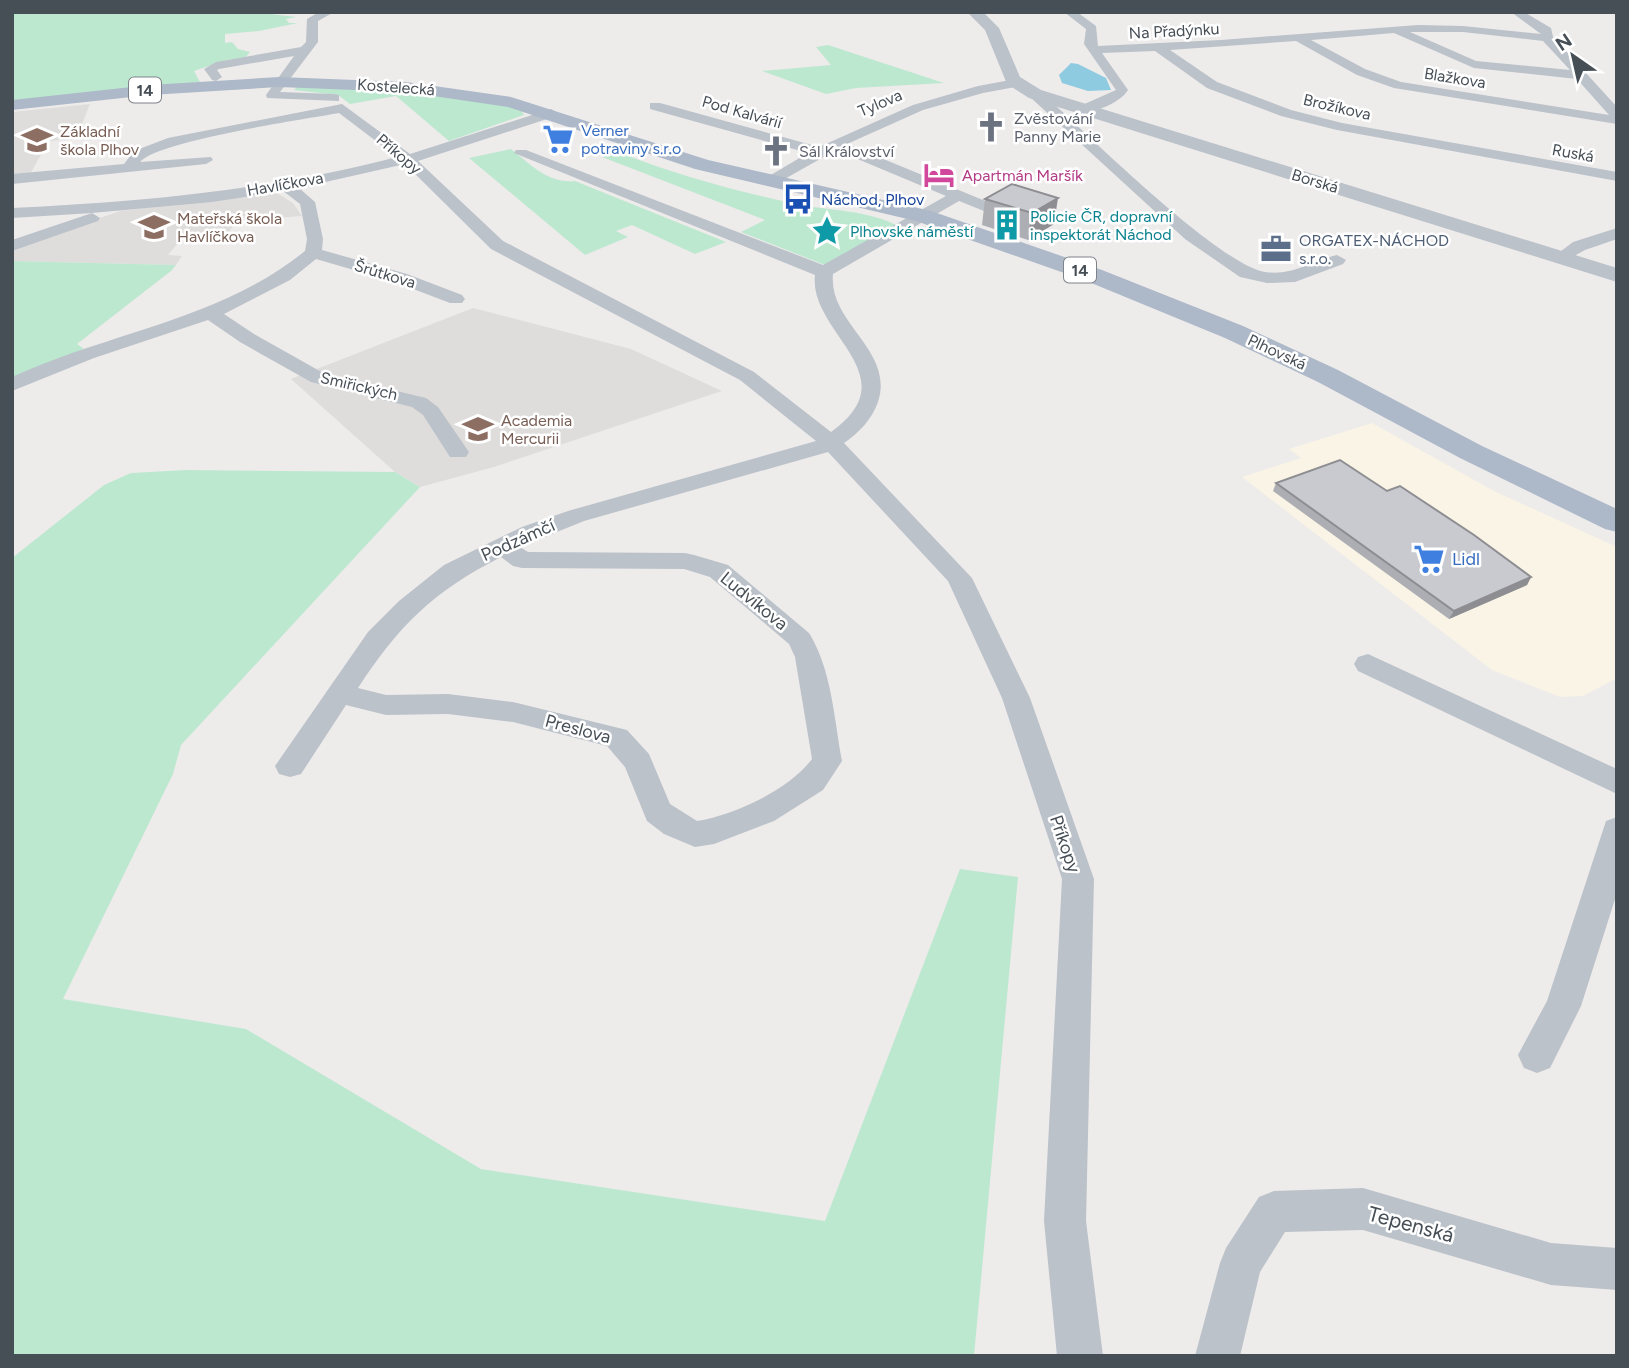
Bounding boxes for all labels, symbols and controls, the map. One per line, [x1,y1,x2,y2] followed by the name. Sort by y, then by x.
[1128,19,1220,43] street label: Na Přadýnku
[1538,21,1608,91] north arrow
[1551,29,1576,56] text: N
[1423,64,1487,92] street label: Blažkova
[357,75,435,99] street label: Kostelecká
[129,78,161,102] road number: 14
[855,85,905,121] street label: Tylova
[1301,90,1373,124] street label: Brožíkova
[700,92,785,133] street label: Pod Kalvárií
[1014,109,1101,146] place label: Zvěstování Panny Marie
[974,110,1008,144] church icon: Zvěstování Panny Marie
[581,121,681,158] place label: Verner potraviny s.r.o
[60,122,140,159] place label: Základní škola Plhov
[541,122,575,156] supermarket icon: Verner potraviny s.r.o
[20,123,54,157] school or university icon: Základní škola Plhov
[373,130,426,179] street label: Příkopy
[759,134,793,168] church icon: Sál Království
[1551,140,1595,166] street label: Ruská
[799,142,895,161] place label: Sál Království
[922,158,956,192] hotel icon: Apartmán Maršík
[1289,165,1341,197] street label: Borská
[962,166,1083,185] place label: Apartmán Maršík
[245,168,325,200] street label: Havlíčkova
[781,182,815,216] bus stop icon: Náchod, Plhov
[821,190,925,209] place label: Náchod, Plhov
[1030,207,1174,244] place label: Policie ČR, dopravní inspektorát Náchod
[990,208,1024,242] building icon: Policie ČR, dopravní inspektorát Náchod
[177,209,282,246] place label: Mateřská škola Havlíčkova
[137,210,171,244] school or university icon: Mateřská škola Havlíčkova
[810,214,844,248] place icon: Plhovské náměstí
[850,222,975,241] place label: Plhovské náměstí
[1299,231,1449,268] place label: ORGATEX-NÁCHOD s.r.o.
[1259,232,1293,266] office icon: ORGATEX-NÁCHOD s.r.o.
[352,256,418,292] street label: Šrůtkova
[1064,258,1096,282] road number: 14
[1245,330,1309,374] street label: Plhovská
[319,368,399,404] street label: Smiřických
[501,411,572,448] place label: Academia Mercurii
[461,412,495,446] school or university icon: Academia Mercurii
[478,514,559,566] street label: Podzámčí
[1412,542,1446,576] supermarket icon: Lidl
[1452,548,1480,570] place label: Lidl
[716,567,792,635] street label: Ludvíkova
[543,710,613,748] street label: Preslova
[1045,812,1085,876] street label: Příkopy
[1365,1201,1457,1247] street label: Tepenská

